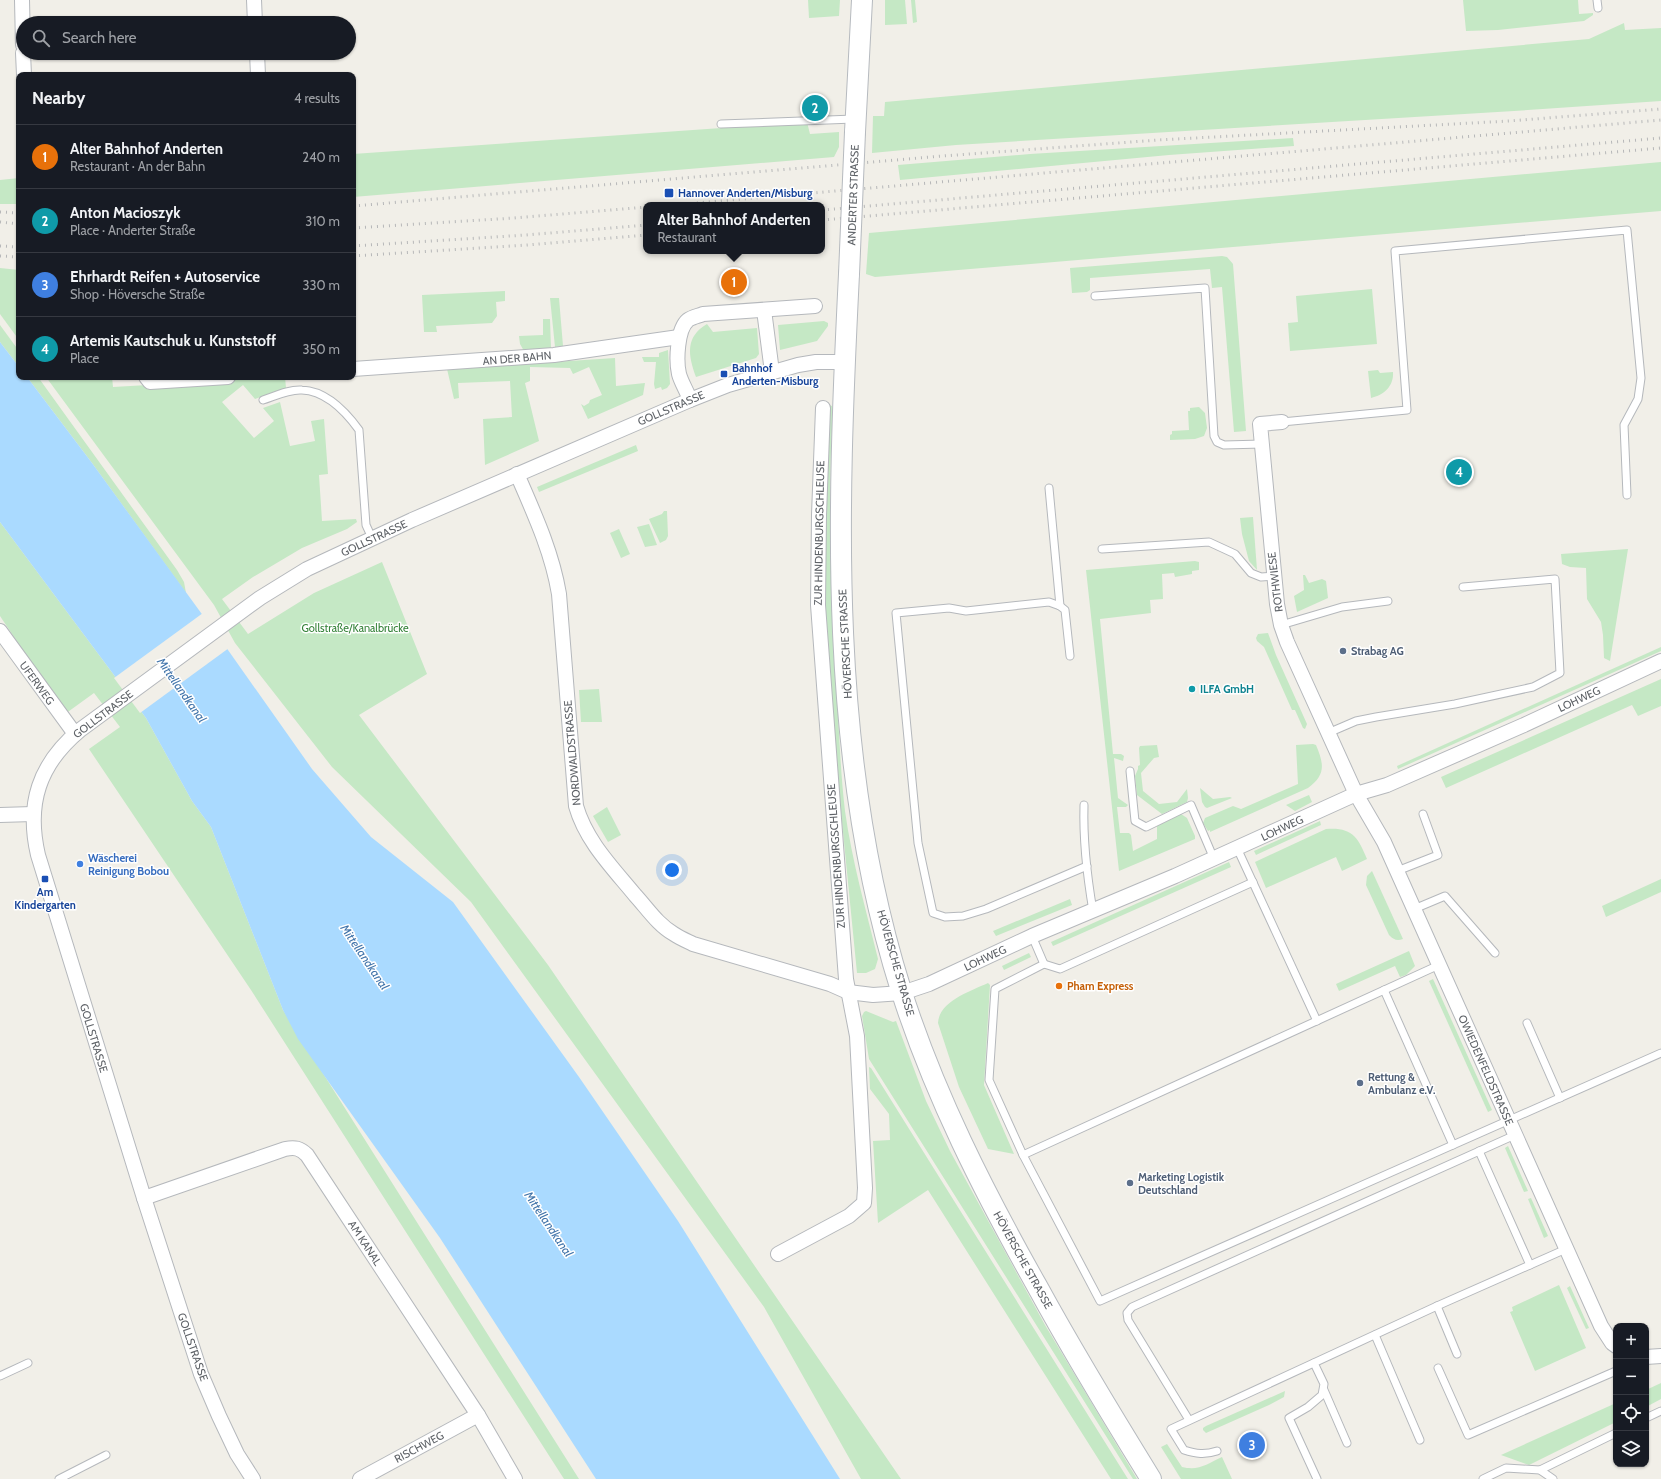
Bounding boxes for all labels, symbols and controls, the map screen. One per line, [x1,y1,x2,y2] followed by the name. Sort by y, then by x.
[16,16,356,60] search box
[30,27,52,49] icon: search
[62,29,137,47] text: Search here
[32,88,85,108] text: Nearby
[294,90,340,106] text: 4 results
[802,93,828,123] pin: 2
[70,140,223,158] text: Alter Bahnhof Anderten
[844,144,862,246] street label: ANDERTER STRASSE
[43,149,47,165] text: 1
[302,149,340,165] text: 240 m
[70,158,205,174] text: Restaurant · An der Bahn
[678,186,813,200] place label: Hannover Anderten/Misburg
[663,187,675,199] marker: Hannover Anderten/Misburg
[643,202,825,254] popup
[70,204,181,222] text: Anton Macioszyk
[658,211,810,229] text: Alter Bahnhof Anderten
[42,213,48,229] text: 2
[305,213,340,229] text: 310 m
[70,222,196,238] text: Place · Anderter Straße
[658,229,716,245] text: Restaurant
[721,267,747,297] pin: 1
[70,268,260,286] text: Ehrhardt Reifen + Autoservice
[41,277,49,293] text: 3
[303,277,340,293] text: 330 m
[70,286,205,302] text: Shop · Höversche Straße
[70,332,276,350] text: Artemis Kautschuk u. Kunststoff
[41,341,49,357] text: 4
[303,341,340,357] text: 350 m
[482,348,552,368] street label: AN DER BAHN
[70,350,99,366] text: Place
[732,361,819,388] place label: Bahnhof Anderten-Misburg
[719,369,729,379] marker: Bahnhof Anderten-Misburg
[635,388,707,428] street label: GOLLSTRASSE
[1446,457,1472,487] pin: 4
[811,460,827,606] street label: ZUR HINDENBURGSCHLEUSE
[339,517,409,559] street label: GOLLSTRASSE
[1264,551,1286,613] street label: ROTHWIESE
[835,589,855,699] street label: HÖVERSCHE STRASSE
[301,621,409,635] park label: Gollstraße/Kanalbrücke
[1351,644,1404,658] place label: Strabag AG
[1338,646,1348,656] marker: Strabag AG
[154,654,210,726] water label: Mittellandkanal
[17,659,57,707] street label: UFERWEG
[1200,682,1254,696] place label: ILFA GmbH
[1556,683,1602,715] street label: LOHWEG
[1187,684,1197,694] marker: ILFA GmbH
[70,687,136,741] street label: GOLLSTRASSE
[560,700,584,806] street label: NORDWALDSTRASSE
[824,783,848,929] street label: ZUR HINDENBURGSCHLEUSE
[1259,812,1305,844] street label: LOHWEG
[88,851,169,878] place label: Wäscherei Reinigung Bobou
[75,859,85,869] marker: Wäscherei Reinigung Bobou
[662,860,682,880] your location
[40,874,50,884] marker: Am Kindergarten
[14,885,76,912] place label: Am Kindergarten
[874,908,918,1018] street label: HÖVERSCHE STRASSE
[337,921,393,993] water label: Mittellandkanal
[962,942,1008,974] street label: LOHWEG
[1067,979,1134,993] place label: Pham Express
[1054,981,1064,991] marker: Pham Express
[77,1002,111,1074] street label: GOLLSTRASSE
[1455,1013,1517,1127] street label: OWIEDENFELDSTRASSE
[1368,1070,1435,1097] place label: Rettung & Ambulanz e.V.
[1355,1078,1365,1088] marker: Rettung & Ambulanz e.V.
[1138,1170,1225,1197] place label: Marketing Logistik Deutschland
[1125,1178,1135,1188] marker: Marketing Logistik Deutschland
[521,1188,577,1260] water label: Mittellandkanal
[990,1209,1056,1311] street label: HÖVERSCHE STRASSE
[345,1218,385,1269] street label: AM KANAL
[175,1311,211,1383] street label: GOLLSTRASSE
[1613,1323,1649,1467] map controls
[1613,1323,1649,1359] button: +
[1613,1359,1649,1395] button: −
[1613,1395,1649,1431] button: locate
[392,1428,446,1466] street label: RISCHWEG
[1239,1430,1265,1460] pin: 3
[1613,1431,1649,1467] button: layers

